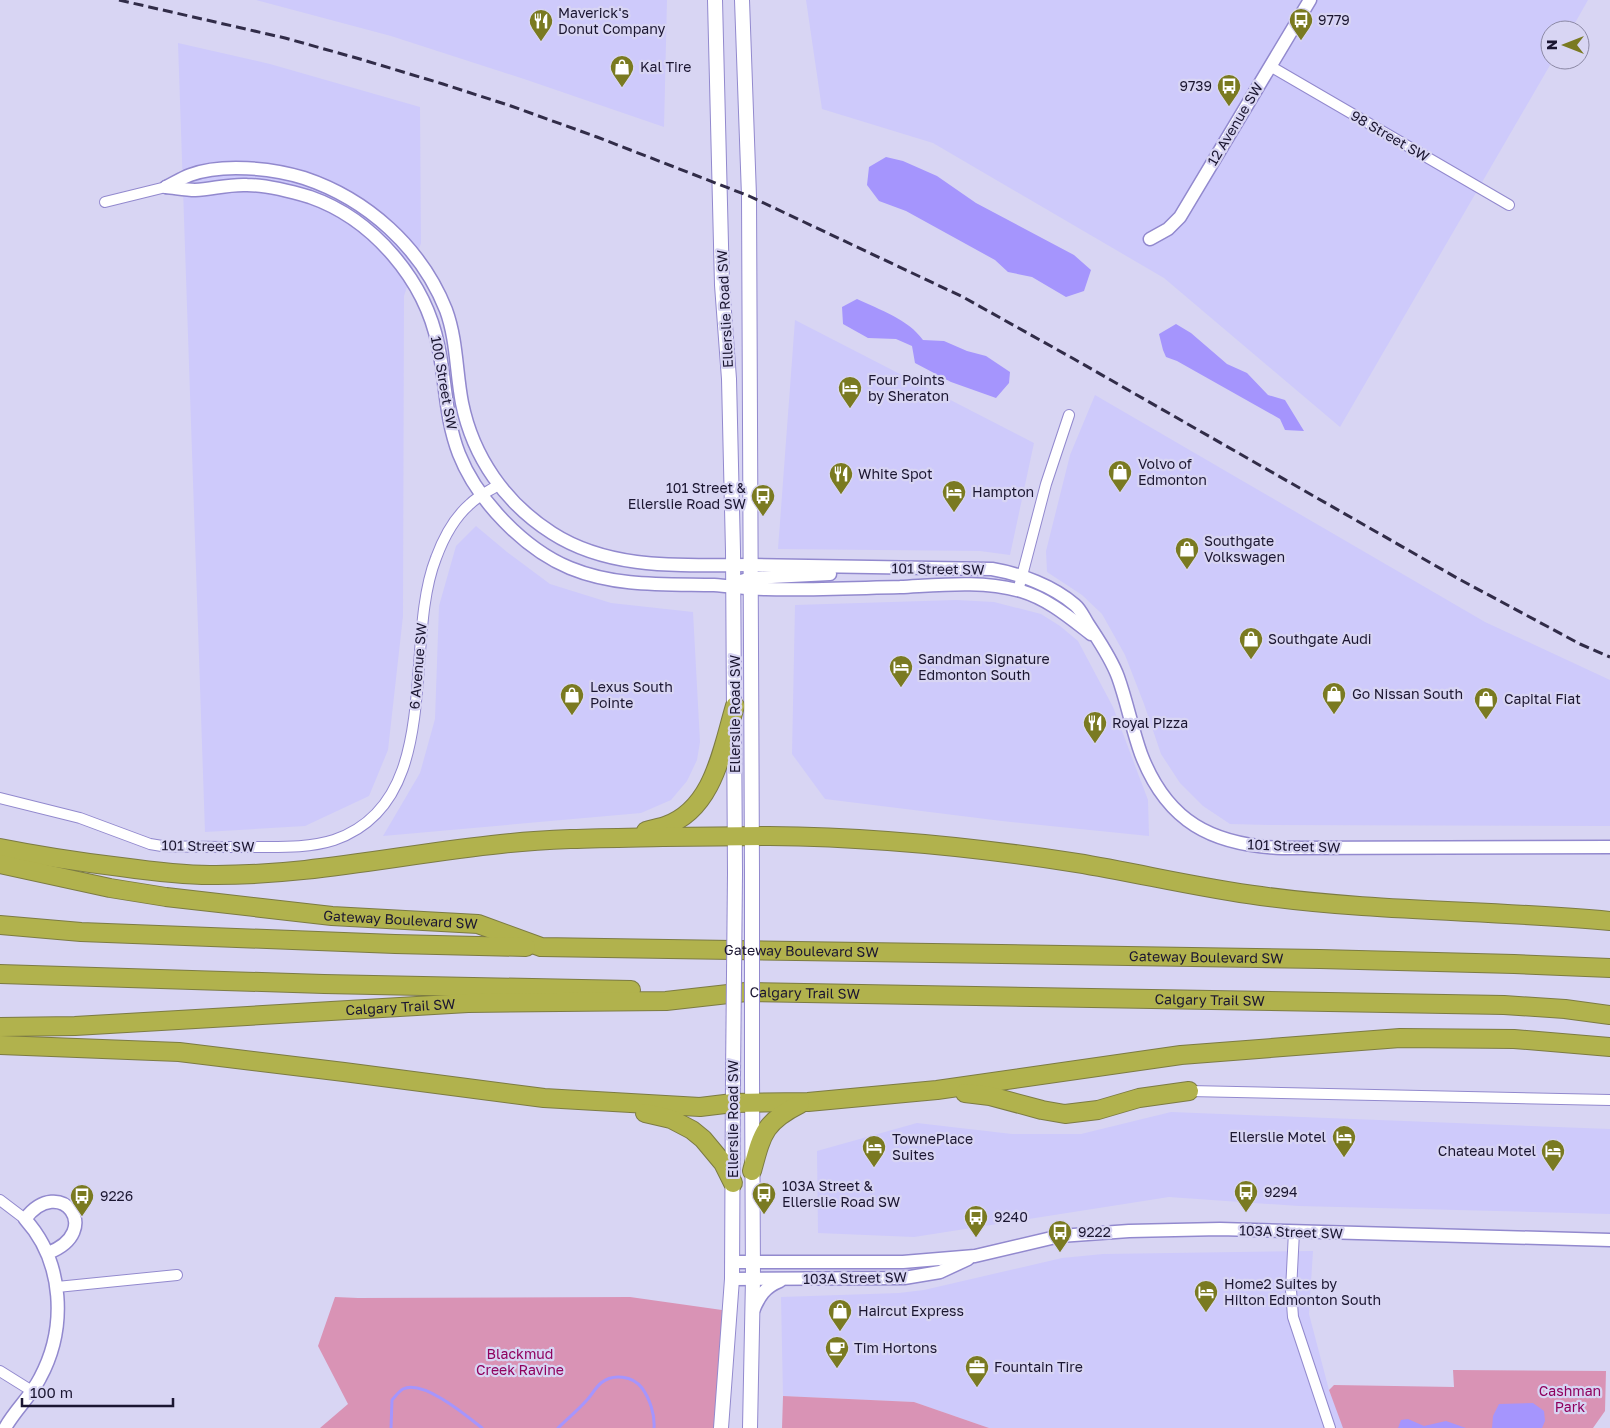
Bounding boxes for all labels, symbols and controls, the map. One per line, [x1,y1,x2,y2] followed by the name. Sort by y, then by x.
[558,4,666,37] place label: Maverick's Donut Company
[1288,7,1314,41] bus stop icon: 9779
[528,8,554,42] restaurant icon: Maverick's Donut Company
[1318,11,1350,28] place label: 9779
[1540,20,1590,70] north arrow
[1543,40,1560,50] text: N
[609,54,635,88] shop icon: Kal Tire
[640,58,691,75] place label: Kal Tire
[1216,73,1242,107] bus stop icon: 9739
[1179,77,1212,94] place label: 9739
[1203,79,1266,168] street label: 12 Avenue SW
[1348,106,1433,165] street label: 98 Street SW
[713,249,736,369] street label: Ellerslie Road SW
[428,335,461,432] street label: 100 Street SW
[868,371,949,404] place label: Four Points by Sheraton
[837,375,863,409] hotel icon: Four Points by Sheraton
[1138,455,1207,488] place label: Volvo of Edmonton
[1107,459,1133,493] shop icon: Volvo of Edmonton
[828,461,854,495] restaurant icon: White Spot
[858,465,933,482] place label: White Spot
[628,479,747,512] place label: 101 Street & Ellerslie Road SW
[941,479,967,513] hotel icon: Hampton
[750,483,776,517] bus stop icon: 101 Street & Ellerslie Road SW
[972,483,1034,500] place label: Hampton
[1204,532,1285,565] place label: Southgate Volkswagen
[1174,536,1200,570] shop icon: Southgate Volkswagen
[891,559,985,578] street label: 101 Street SW
[405,621,430,710] street label: 6 Avenue SW
[1238,626,1264,660] shop icon: Southgate Audi
[1268,630,1372,647] place label: Southgate Audi
[918,650,1050,683] place label: Sandman Signature Edmonton South
[726,654,743,773] street label: Ellerslie Road SW
[888,654,914,688] hotel icon: Sandman Signature Edmonton South
[590,678,673,711] place label: Lexus South Pointe
[1321,681,1347,715] shop icon: Go Nissan South
[559,682,585,716] shop icon: Lexus South Pointe
[1352,685,1463,702] place label: Go Nissan South
[1473,686,1499,720] shop icon: Capital Fiat
[1504,690,1581,707] place label: Capital Fiat
[1082,710,1108,744] restaurant icon: Royal Pizza
[1112,714,1188,731] place label: Royal Pizza
[1247,835,1341,856] street label: 101 Street SW
[161,836,255,855] street label: 101 Street SW
[322,906,479,932] street label: Gateway Boulevard SW
[724,941,879,960] street label: Gateway Boulevard SW
[1129,947,1284,966] street label: Gateway Boulevard SW
[750,983,861,1002] street label: Calgary Trail SW
[1154,990,1266,1009] street label: Calgary Trail SW
[345,995,456,1018] street label: Calgary Trail SW
[724,1059,741,1178] street label: Ellerslie Road SW
[1331,1124,1357,1158] hotel icon: Ellerslie Motel
[1229,1128,1326,1145] place label: Ellerslie Motel
[892,1130,973,1163] place label: TownePlace Suites
[861,1134,887,1168] hotel icon: TownePlace Suites
[1540,1138,1566,1172] hotel icon: Chateau Motel
[1438,1142,1536,1159] place label: Chateau Motel
[782,1177,901,1210] place label: 103A Street & Ellerslie Road SW
[1233,1179,1259,1213] bus stop icon: 9294
[751,1181,777,1215] bus stop icon: 103A Street & Ellerslie Road SW
[69,1183,95,1217] bus stop icon: 9226
[1264,1183,1298,1200] place label: 9294
[100,1187,133,1204] place label: 9226
[963,1204,989,1238] bus stop icon: 9240
[994,1208,1028,1225] place label: 9240
[1047,1219,1073,1253] bus stop icon: 9222
[1239,1221,1344,1242] street label: 103A Street SW
[1078,1223,1111,1240] place label: 9222
[803,1268,908,1287] street label: 103A Street SW
[1224,1275,1381,1308] place label: Home2 Suites by Hilton Edmonton South
[1193,1279,1219,1313] hotel icon: Home2 Suites by Hilton Edmonton South
[827,1298,853,1332] shop icon: Haircut Express
[858,1302,964,1319] place label: Haircut Express
[824,1335,850,1369] cafe icon: Tim Hortons
[854,1339,937,1356] place label: Tim Hortons
[476,1345,564,1378] park label: Blackmud Creek Ravine
[964,1354,990,1388] office icon: Fountain Tire
[994,1358,1083,1375] place label: Fountain Tire
[22,1376,174,1408] scale bar
[1539,1382,1601,1415] park label: Cashman Park
[30,1383,73,1401] text: 100 m

